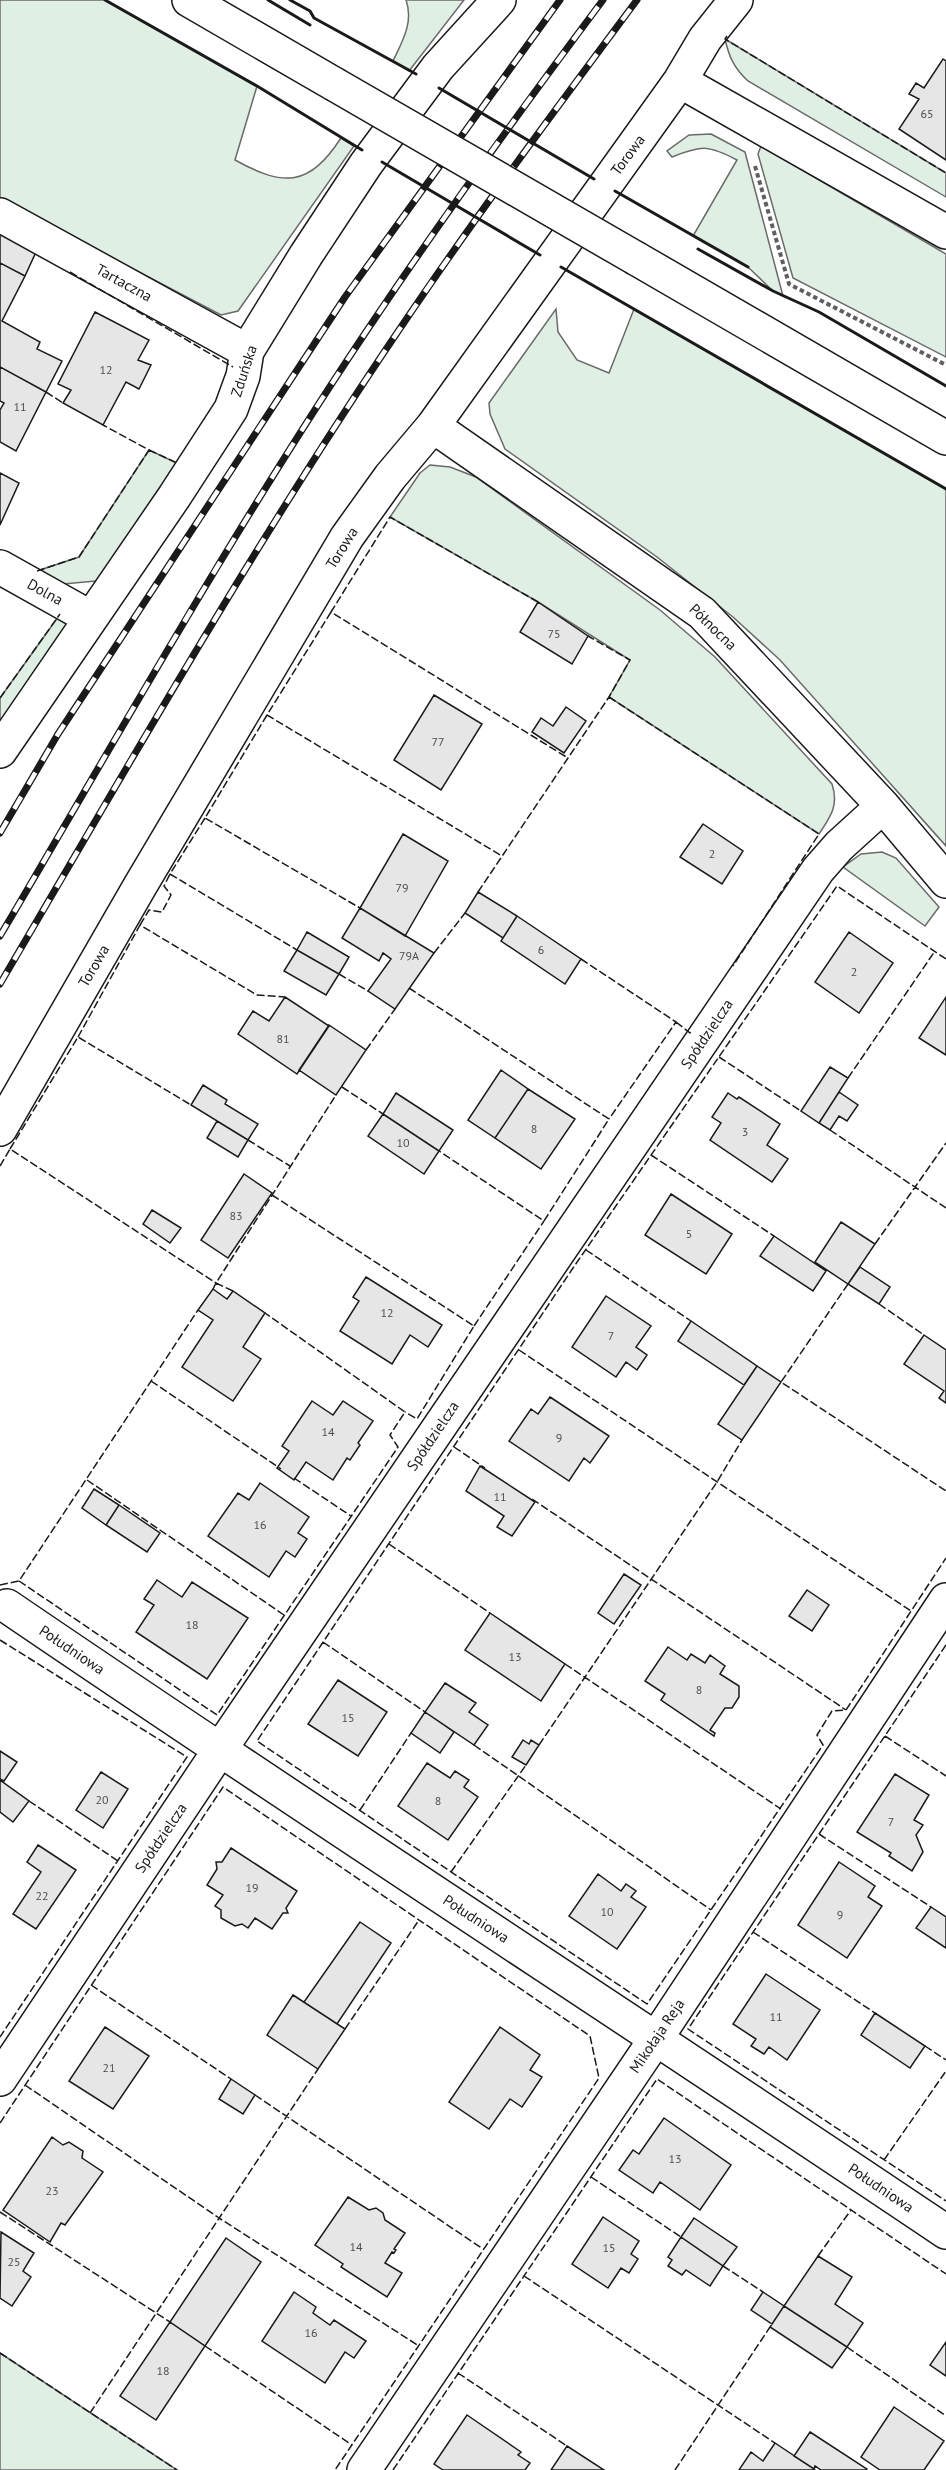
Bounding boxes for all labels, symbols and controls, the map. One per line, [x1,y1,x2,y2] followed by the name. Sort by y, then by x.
[920,106,934,121] house number: 65
[606,131,649,179] street label: Torowa
[93,259,156,306] street label: Tartaczna
[226,342,261,399] street label: Zduńska
[99,362,113,377] house number: 12
[13,399,27,414] house number: 11
[321,523,362,572] street label: Torowa
[24,574,66,609] street label: Dolna
[686,599,741,654] street label: Północna
[547,626,561,641] house number: 75
[431,734,445,749] house number: 77
[709,846,715,861] house number: 2
[395,880,409,895] house number: 79
[74,941,113,990] street label: Torowa
[538,942,544,957] house number: 6
[399,948,419,963] house number: 79A
[851,964,857,979] house number: 2
[676,995,737,1072] street label: Spółdzielcza
[276,1031,290,1046] house number: 81
[531,1121,537,1136] house number: 8
[742,1124,748,1139] house number: 3
[396,1135,410,1150] house number: 10
[229,1208,243,1223] house number: 83
[686,1226,692,1241] house number: 5
[380,1305,394,1320] house number: 12
[608,1328,614,1343] house number: 7
[402,1397,463,1474] street label: Spółdzielcza
[321,1424,335,1439] house number: 14
[556,1430,562,1445] house number: 9
[493,1489,507,1504] house number: 11
[253,1517,267,1532] house number: 16
[185,1617,199,1632] house number: 18
[36,1621,109,1678] street label: Południowa
[508,1649,522,1664] house number: 13
[696,1682,702,1697] house number: 8
[341,1710,355,1725] house number: 15
[95,1792,109,1807] house number: 20
[435,1793,441,1808] house number: 8
[130,1799,191,1876] street label: Spółdzielcza
[888,1814,894,1829] house number: 7
[245,1880,259,1895] house number: 19
[35,1888,49,1903] house number: 22
[440,1890,513,1947] street label: Południowa
[600,1904,614,1919] house number: 10
[837,1907,843,1922] house number: 9
[625,1995,688,2076] street label: Mikołaja Reja
[769,2009,783,2024] house number: 11
[102,2060,116,2075] house number: 21
[668,2151,682,2166] house number: 13
[845,2159,918,2216] street label: Południowa
[45,2183,59,2198] house number: 23
[349,2239,363,2254] house number: 14
[602,2240,616,2255] house number: 15
[7,2254,21,2269] house number: 25
[304,2325,318,2340] house number: 16
[156,2363,170,2378] house number: 18

